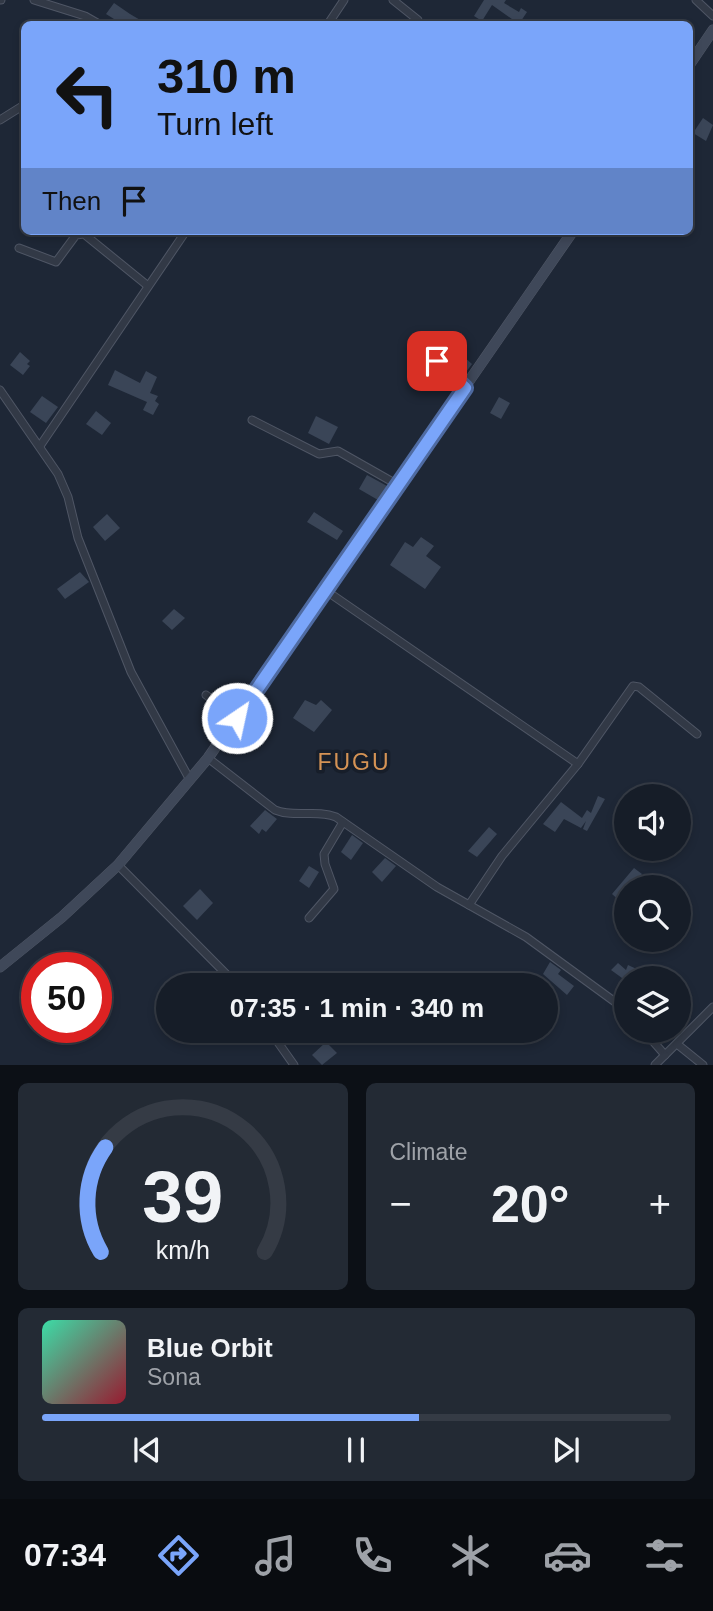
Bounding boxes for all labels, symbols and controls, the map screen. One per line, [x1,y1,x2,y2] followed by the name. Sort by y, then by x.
[42,49,133,140] icon: left
[157,49,296,103] text: 310 m
[157,106,273,142] text: Turn left
[115,182,153,220] icon: arrive
[42,186,101,216] text: Then
[407,331,467,391] pin
[418,342,456,380] icon: arrive
[200,681,274,755] position arrow
[317,749,391,775] district label: FUGU
[614,784,691,1043] map controls
[614,784,691,861] button: sound
[614,875,691,952] button: search
[21,952,112,1043] speed limit sign: 50
[614,966,691,1043] button: layers
[230,993,484,1023] text: 07:35 · 1 min · 340 m
[390,1139,467,1165] text: Climate
[142,1157,223,1238] text: 39
[491,1175,570,1233] text: 20°
[390,1183,412,1225] text: −
[649,1183,671,1225] text: +
[156,1236,210,1264] text: km/h
[147,1333,273,1363] text: Blue Orbit
[147,1364,201,1390] text: Sona
[128,1431,166,1469] icon: previous
[337,1431,375,1469] icon: pause
[547,1431,585,1469] icon: next
[154,1531,203,1580] icon: directions
[251,1531,300,1580] icon: music
[348,1531,397,1580] icon: phone
[446,1531,495,1580] icon: climate
[543,1531,592,1580] icon: car
[640,1531,689,1580] icon: filters
[24,1537,106,1573] text: 07:34

